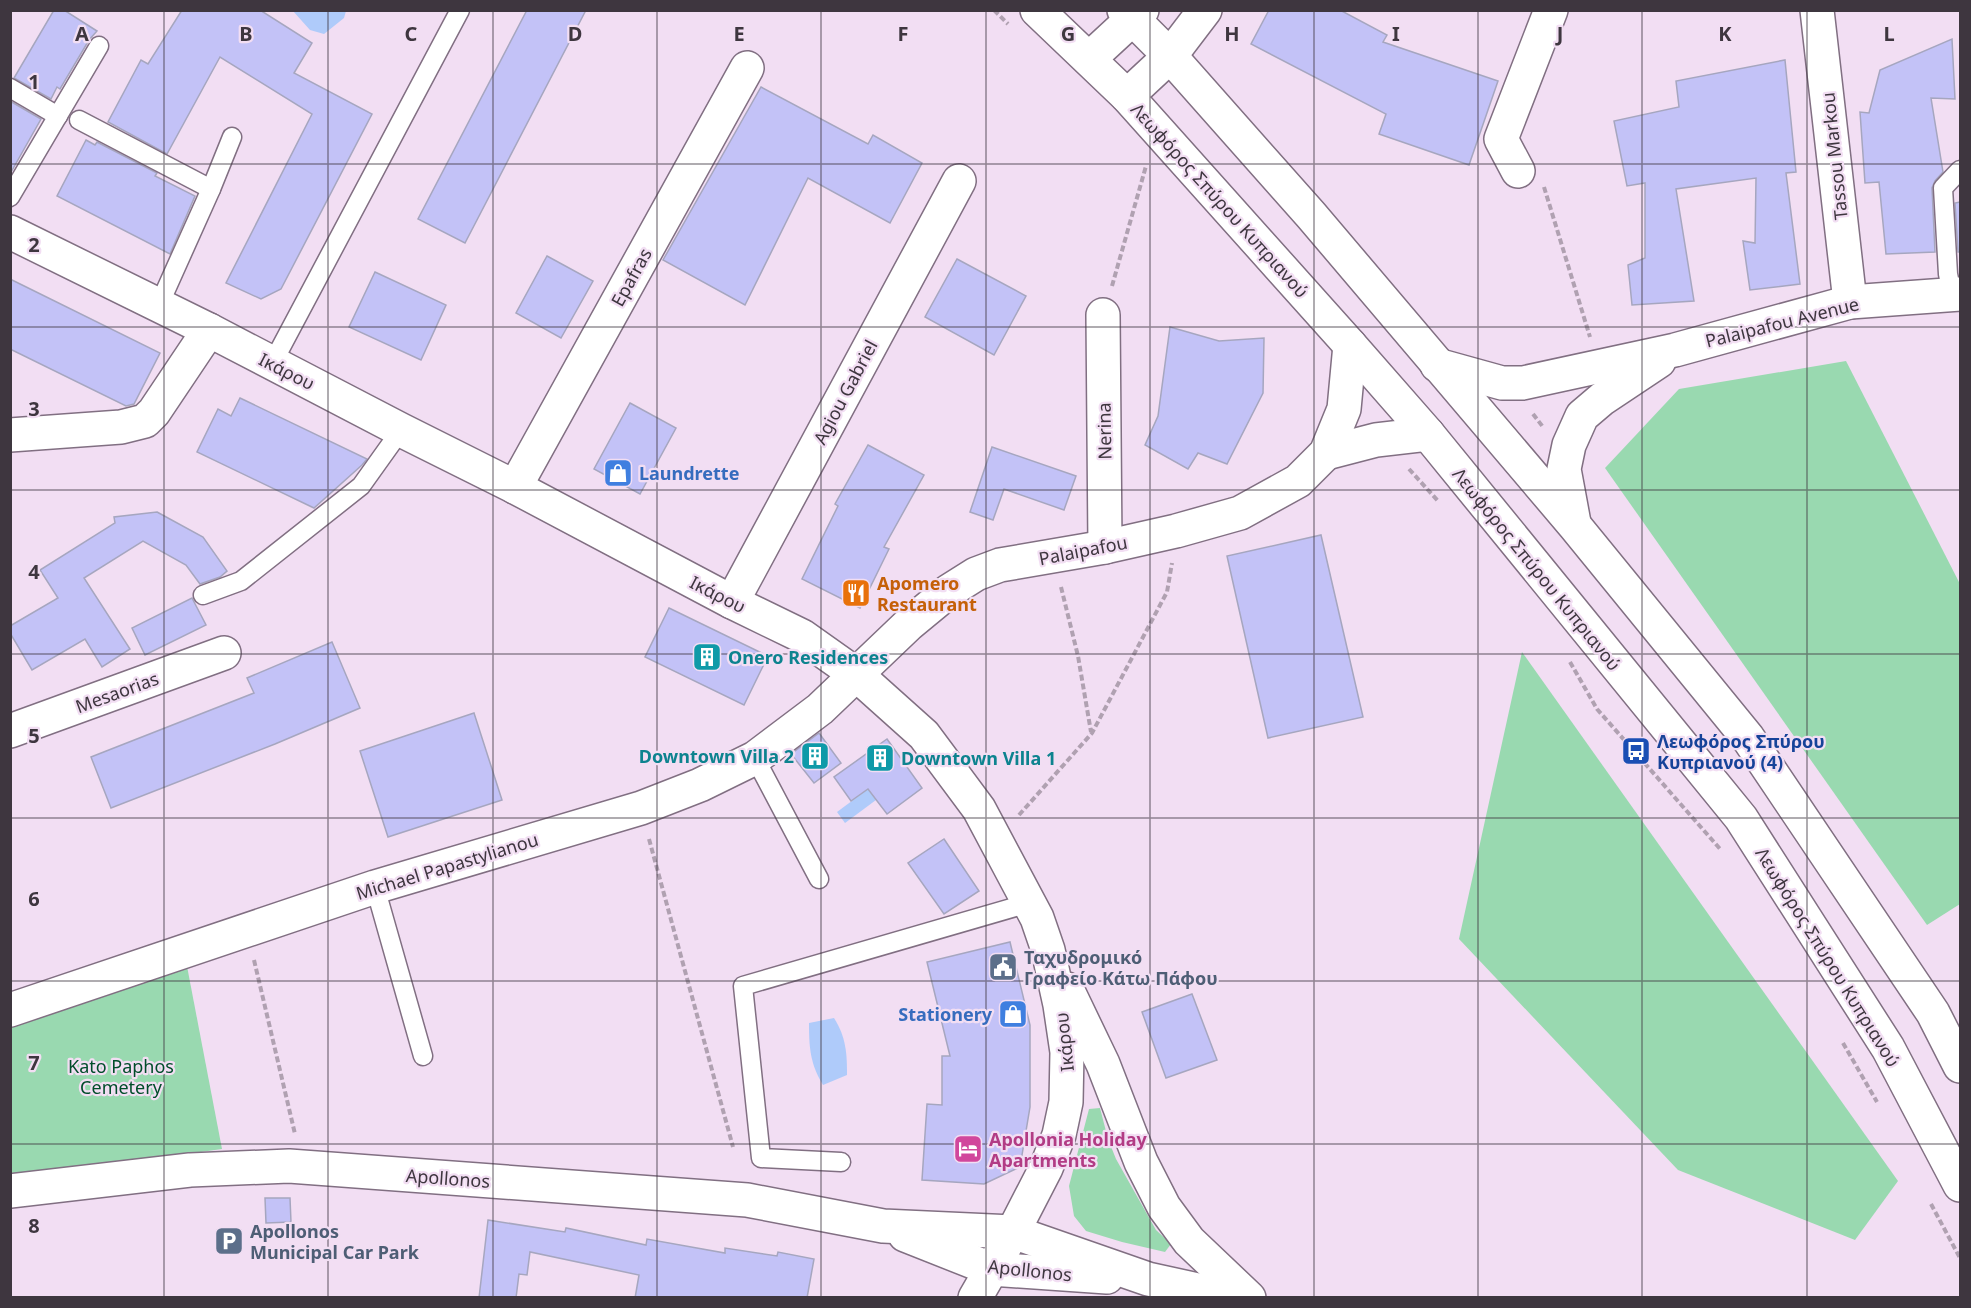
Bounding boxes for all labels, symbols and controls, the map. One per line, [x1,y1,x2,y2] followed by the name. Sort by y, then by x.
[75,20,89,47] text: A
[239,20,253,47] text: B
[405,20,418,47] text: C
[568,20,582,47] text: D
[733,20,745,47] text: E
[898,20,908,47] text: F
[1061,20,1075,47] text: G
[1224,20,1240,47] text: H
[1392,20,1400,47] text: I
[1555,20,1563,47] text: J
[1718,20,1732,47] text: K
[1883,20,1895,47] text: L
[28,68,40,95] text: 1
[1815,91,1853,221] street label: Tassou Markou
[1126,97,1314,303] street label: Λεωφόρος Σπύρου Κυπριανού
[28,231,40,258] text: 2
[605,244,657,310] street label: Epafras
[1703,291,1861,353] street label: Palaipafou Avenue
[807,336,883,448] street label: Agiou Gabriel
[255,347,319,395] street label: Ικάρου
[28,395,40,422] text: 3
[1092,402,1116,460] street label: Nerina
[602,457,634,489] shop icon: Laundrette
[639,461,739,485] place label: Laundrette
[1448,463,1626,675] street label: Λεωφόρος Σπύρου Κυπριανού
[1037,530,1129,570] street label: Palaipafou
[28,558,40,585] text: 4
[686,570,750,618] street label: Ικάρου
[877,571,977,616] place label: Apomero Restaurant
[840,577,872,609] restaurant icon: Apomero Restaurant
[691,641,723,673] building icon: Onero Residences
[728,645,888,669] place label: Onero Residences
[72,666,162,718] street label: Mesaorias
[28,722,40,749] text: 5
[1657,729,1825,774] place label: Λεωφόρος Σπύρου Κυπριανού (4)
[1620,735,1652,767] bus stop icon: Λεωφόρος Σπύρου Κυπριανού (4)
[799,740,831,772] building icon: Downtown Villa 2
[864,742,896,774] building icon: Downtown Villa 1
[639,744,794,768] place label: Downtown Villa 2
[901,746,1056,770] place label: Downtown Villa 1
[353,827,541,905] street label: Michael Papastylianou
[1750,843,1906,1071] street label: Λεωφόρος Σπύρου Κυπριανού
[28,885,40,912] text: 6
[1024,945,1218,990] place label: Ταχυδρομικό Γραφείο Κάτω Πάφου
[987,951,1019,983] public building icon: Ταχυδρομικό Γραφείο Κάτω Πάφου
[997,998,1029,1030] shop icon: Stationery
[898,1002,993,1026] place label: Stationery
[1049,1011,1079,1073] street label: Ικάρου
[28,1049,40,1076] text: 7
[68,1054,174,1099] park label: Kato Paphos Cemetery
[989,1127,1148,1172] place label: Apollonia Holiday Apartments
[952,1133,984,1165] hotel icon: Apollonia Holiday Apartments
[405,1163,491,1193] street label: Apollonos
[28,1212,40,1239] text: 8
[250,1219,420,1264] place label: Apollonos Municipal Car Park
[213,1225,245,1257] parking icon: Apollonos Municipal Car Park
[987,1254,1073,1286] street label: Apollonos

